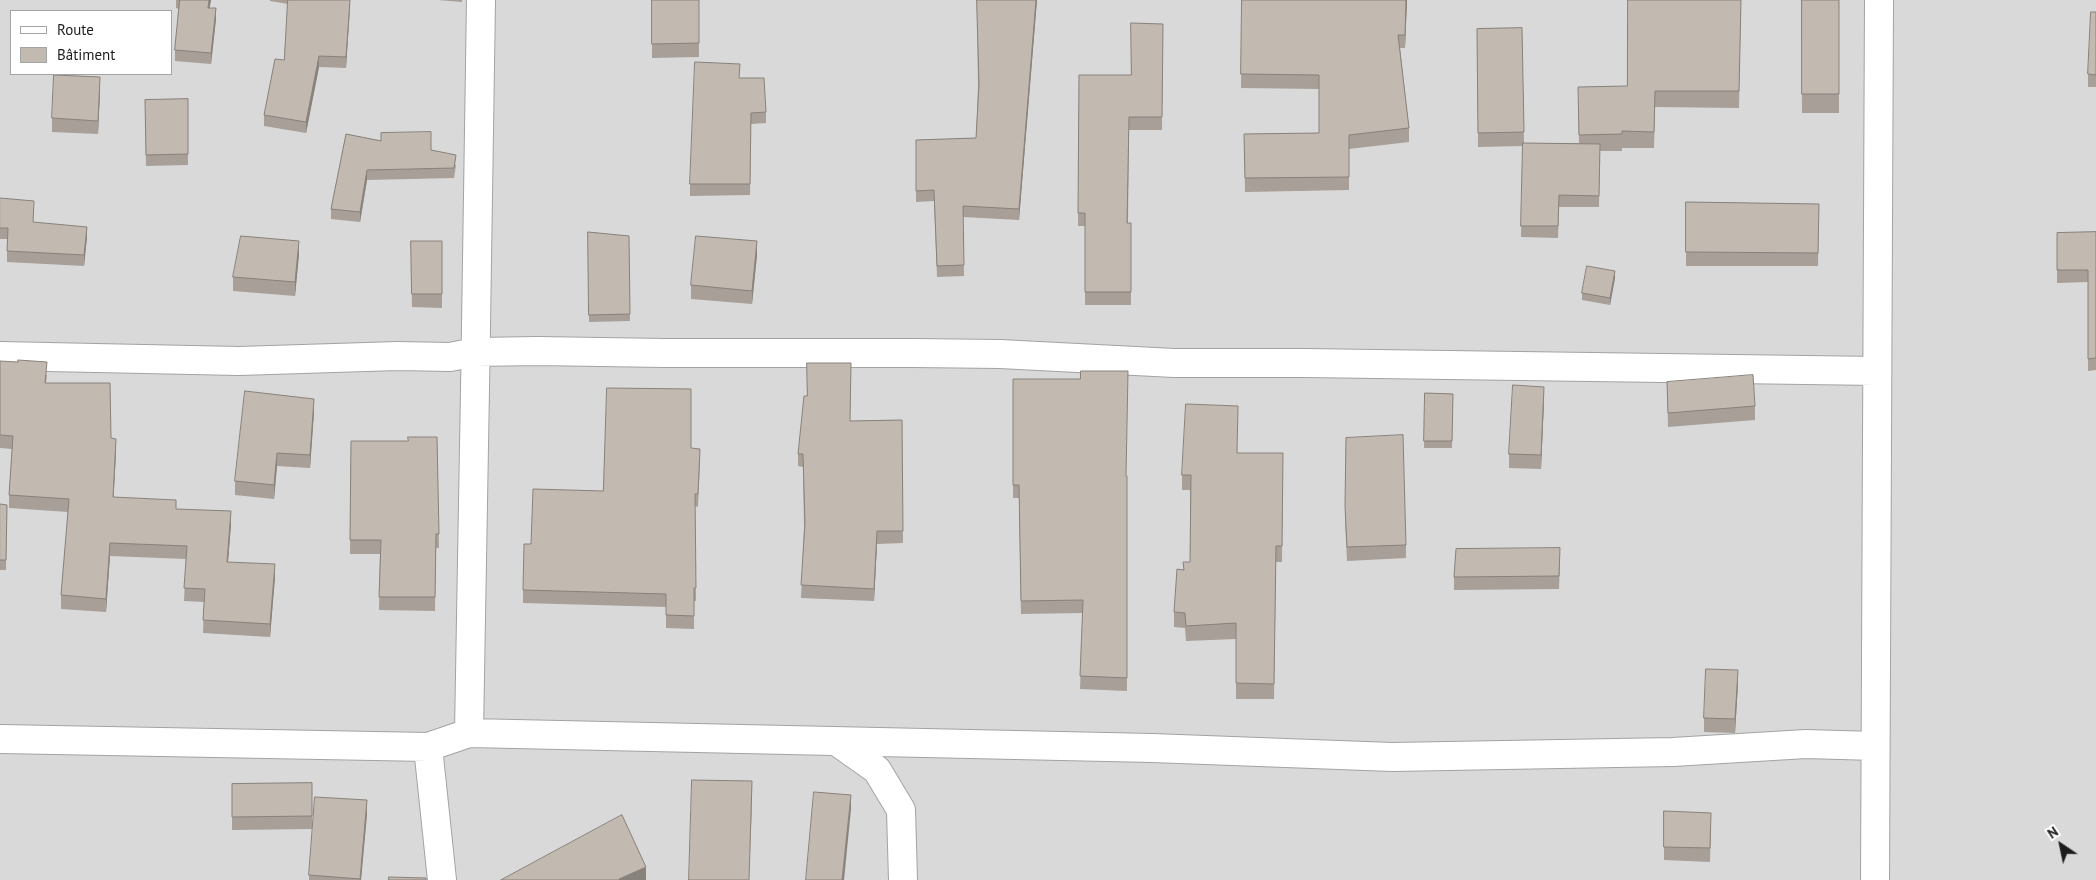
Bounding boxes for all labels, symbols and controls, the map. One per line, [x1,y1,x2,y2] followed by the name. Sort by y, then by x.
[10,10,172,75] legend
[57,20,94,39] text: Route
[57,45,115,64] text: Bâtiment
[2036,820,2086,870] north arrow
[2044,823,2061,843] text: N

